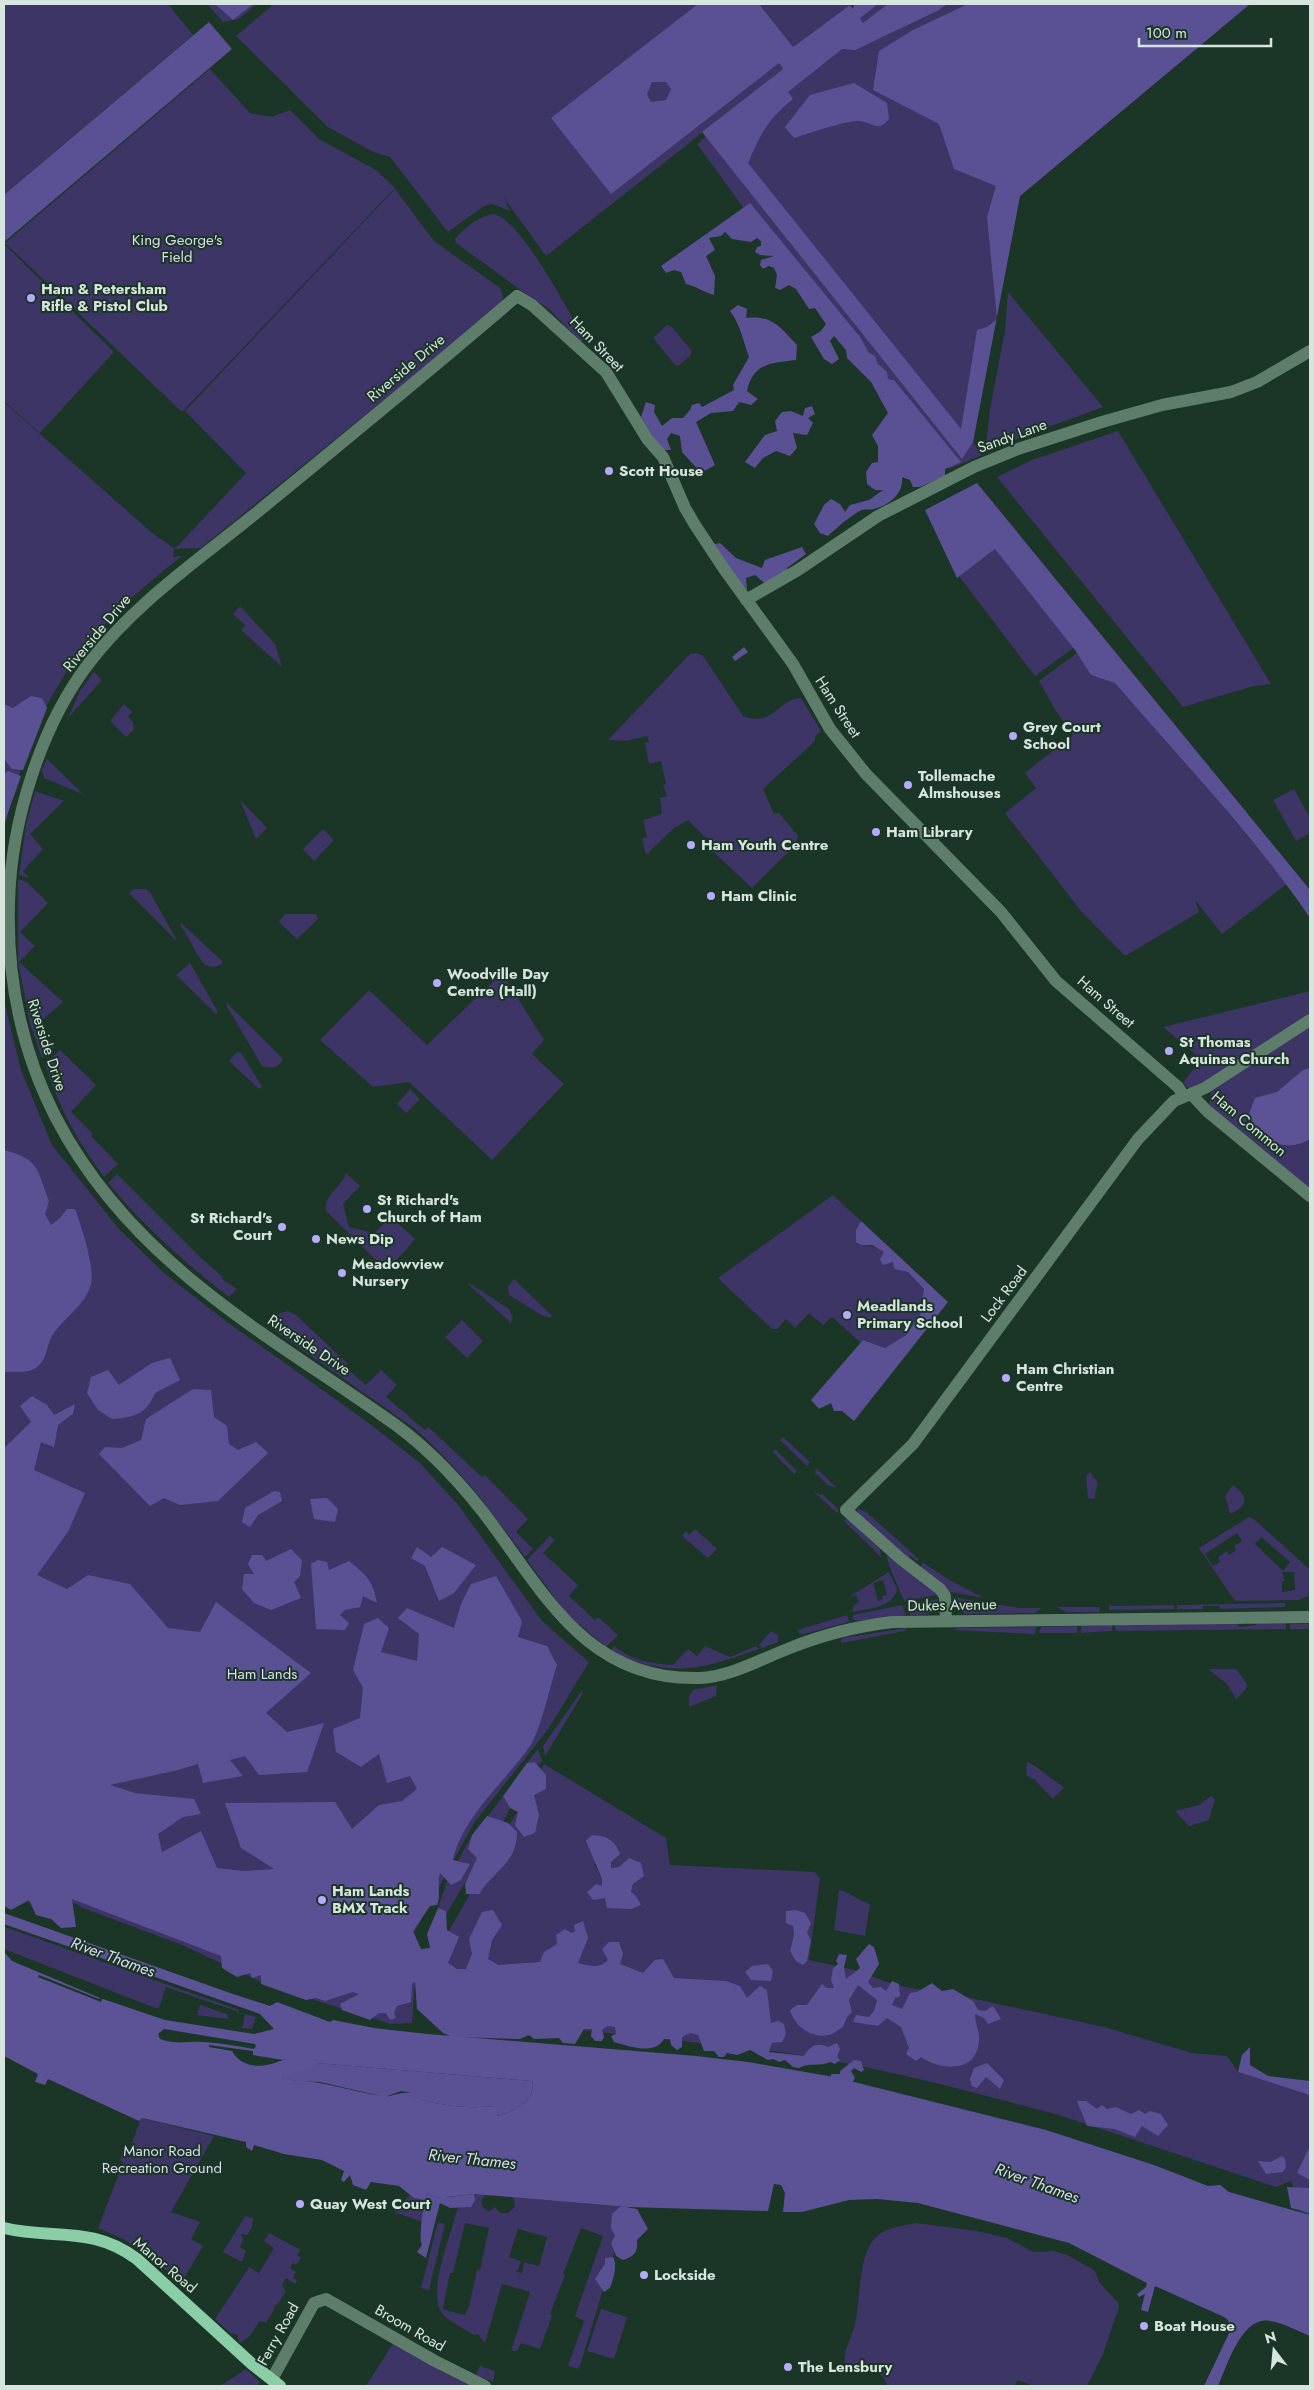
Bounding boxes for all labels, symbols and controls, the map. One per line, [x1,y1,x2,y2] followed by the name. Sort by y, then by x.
[1139,15,1272,47] scale bar
[1146,22,1187,44] text: 100 m
[132,229,222,268] park label: King George's Field
[41,278,168,317] place label: Ham & Petersham Rifle & Pistol Club
[25,292,37,304] marker: Ham & Petersham Rifle & Pistol Club
[565,311,629,377] street label: Ham Street
[362,329,450,407] street label: Riverside Drive
[974,413,1050,459] street label: Sandy Lane
[619,460,704,482] place label: Scott House
[603,465,615,477] marker: Scott House
[58,589,136,677] street label: Riverside Drive
[810,672,866,743] street label: Ham Street
[1023,716,1101,755] place label: Grey Court School
[1007,730,1019,742] marker: Grey Court School
[917,765,1001,804] place label: Tollemache Almshouses
[902,779,914,791] marker: Tollemache Almshouses
[886,821,973,843] place label: Ham Library
[870,826,882,838] marker: Ham Library
[701,834,829,856] place label: Ham Youth Centre
[685,839,697,851] marker: Ham Youth Centre
[721,885,797,907] place label: Ham Clinic
[705,890,717,902] marker: Ham Clinic
[447,963,549,1002] place label: Woodville Day Centre (Hall)
[1072,971,1140,1034] street label: Ham Street
[431,977,443,989] marker: Woodville Day Centre (Hall)
[22,996,72,1094] street label: Riverside Drive
[1178,1031,1290,1070] place label: St Thomas Aquinas Church
[1163,1045,1175,1057] marker: St Thomas Aquinas Church
[1207,1086,1291,1162] street label: Ham Common
[377,1189,482,1228] place label: St Richard's Church of Ham
[361,1203,373,1215] marker: St Richard's Church of Ham
[190,1207,272,1246] place label: St Richard's Court
[276,1221,288,1233] marker: St Richard's Court
[326,1228,393,1250] place label: News Dip
[310,1233,322,1245] marker: News Dip
[352,1253,444,1292] place label: Meadowview Nursery
[975,1261,1033,1327] street label: Lock Road
[336,1267,348,1279] marker: Meadowview Nursery
[857,1295,963,1334] place label: Meadlands Primary School
[263,1309,355,1381] street label: Riverside Drive
[841,1309,853,1321] marker: Meadlands Primary School
[1016,1358,1115,1397] place label: Ham Christian Centre
[1000,1372,1012,1384] marker: Ham Christian Centre
[907,1593,997,1617] street label: Dukes Avenue
[227,1663,297,1685] park label: Ham Lands
[332,1880,410,1919] place label: Ham Lands BMX Track
[316,1894,328,1906] marker: Ham Lands BMX Track
[68,1931,159,1983] water label: River Thames
[102,2140,222,2179] park label: Manor Road Recreation Ground
[427,2143,518,2175] water label: River Thames
[992,2157,1083,2209] water label: River Thames
[310,2193,431,2215] place label: Quay West Court
[294,2198,306,2210] marker: Quay West Court
[128,2232,202,2298] street label: Manor Road
[654,2264,716,2286] place label: Lockside
[638,2269,650,2281] marker: Lockside
[252,2298,304,2370] street label: Ferry Road
[371,2299,449,2357] street label: Broom Road
[1154,2315,1235,2337] place label: Boat House
[1138,2320,1150,2332] marker: Boat House
[1249,2325,1299,2375] north arrow
[1262,2326,1279,2349] text: N
[798,2356,893,2378] place label: The Lensbury
[782,2361,794,2373] marker: The Lensbury

